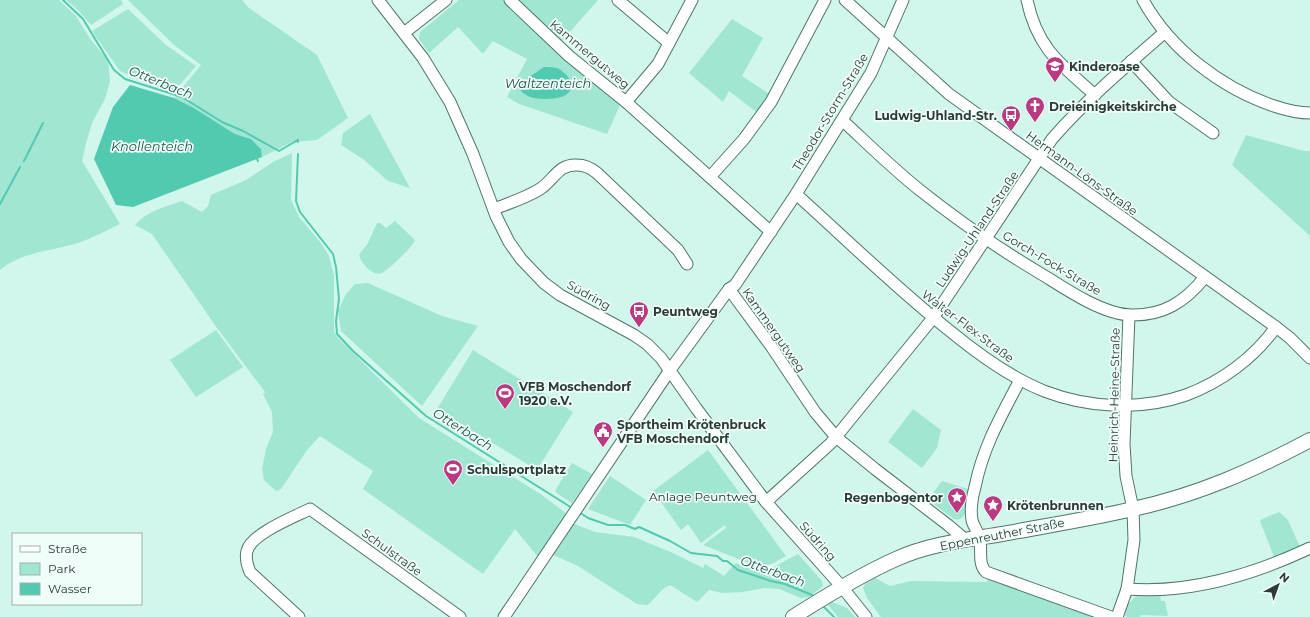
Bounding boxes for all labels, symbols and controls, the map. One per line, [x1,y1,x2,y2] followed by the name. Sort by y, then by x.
[547,16,633,92] street label: Kammergutweg
[789,50,871,174] street label: Theodor-Storm-Straße
[1044,55,1066,83] school or university icon: Kinderoase
[1069,59,1140,74] place label: Kinderoase
[127,62,195,102] water label: Otterbach
[505,75,591,91] water label: Waltzenteich
[1024,95,1046,123] church icon: Dreieinigkeitskirche
[1049,99,1177,114] place label: Dreieinigkeitskirche
[1000,104,1022,132] bus stop icon: Ludwig-Uhland-Str.
[874,108,997,123] place label: Ludwig-Uhland-Str.
[1023,128,1141,218] street label: Hermann-Löns-Straße
[111,138,193,154] water label: Knollenteich
[932,168,1022,290] street label: Ludwig-Uhland-Straße
[1000,228,1104,298] street label: Gorch-Fock-Straße
[564,277,614,313] street label: Südring
[739,285,809,375] street label: Kammergutweg
[919,287,1017,365] street label: Walter-Flex-Straße
[628,300,650,328] bus stop icon: Peuntweg
[653,304,718,319] place label: Peuntweg
[1105,328,1123,462] street label: Heinrich-Heine-Straße
[518,379,632,408] place label: VFB Moschendorf 1920 e.V.
[494,382,516,410] sports icon: VFB Moschendorf 1920 e.V.
[430,404,496,454] water label: Otterbach
[616,417,766,446] place label: Sportheim Krötenbruck VFB Moschendorf
[592,420,614,448] public building icon: Sportheim Krötenbruck VFB Moschendorf
[442,458,464,486] sports icon: Schulsportplatz
[467,462,566,477] place label: Schulsportplatz
[946,486,968,514] place icon: Regenbogentor
[649,489,757,504] park label: Anlage Peuntweg
[844,490,943,505] place label: Regenbogentor
[982,494,1004,522] place icon: Krötenbrunnen
[1007,498,1104,513] place label: Krötenbrunnen
[938,515,1066,553] street label: Eppenreuther Straße
[796,518,840,564] street label: Südring
[359,525,425,579] street label: Schulstraße
[12,533,142,605] legend
[48,541,87,556] text: Straße
[738,552,808,590] water label: Otterbach
[48,561,76,576] text: Park
[1258,565,1298,605] north arrow
[1277,569,1293,586] text: N
[48,581,92,596] text: Wasser

